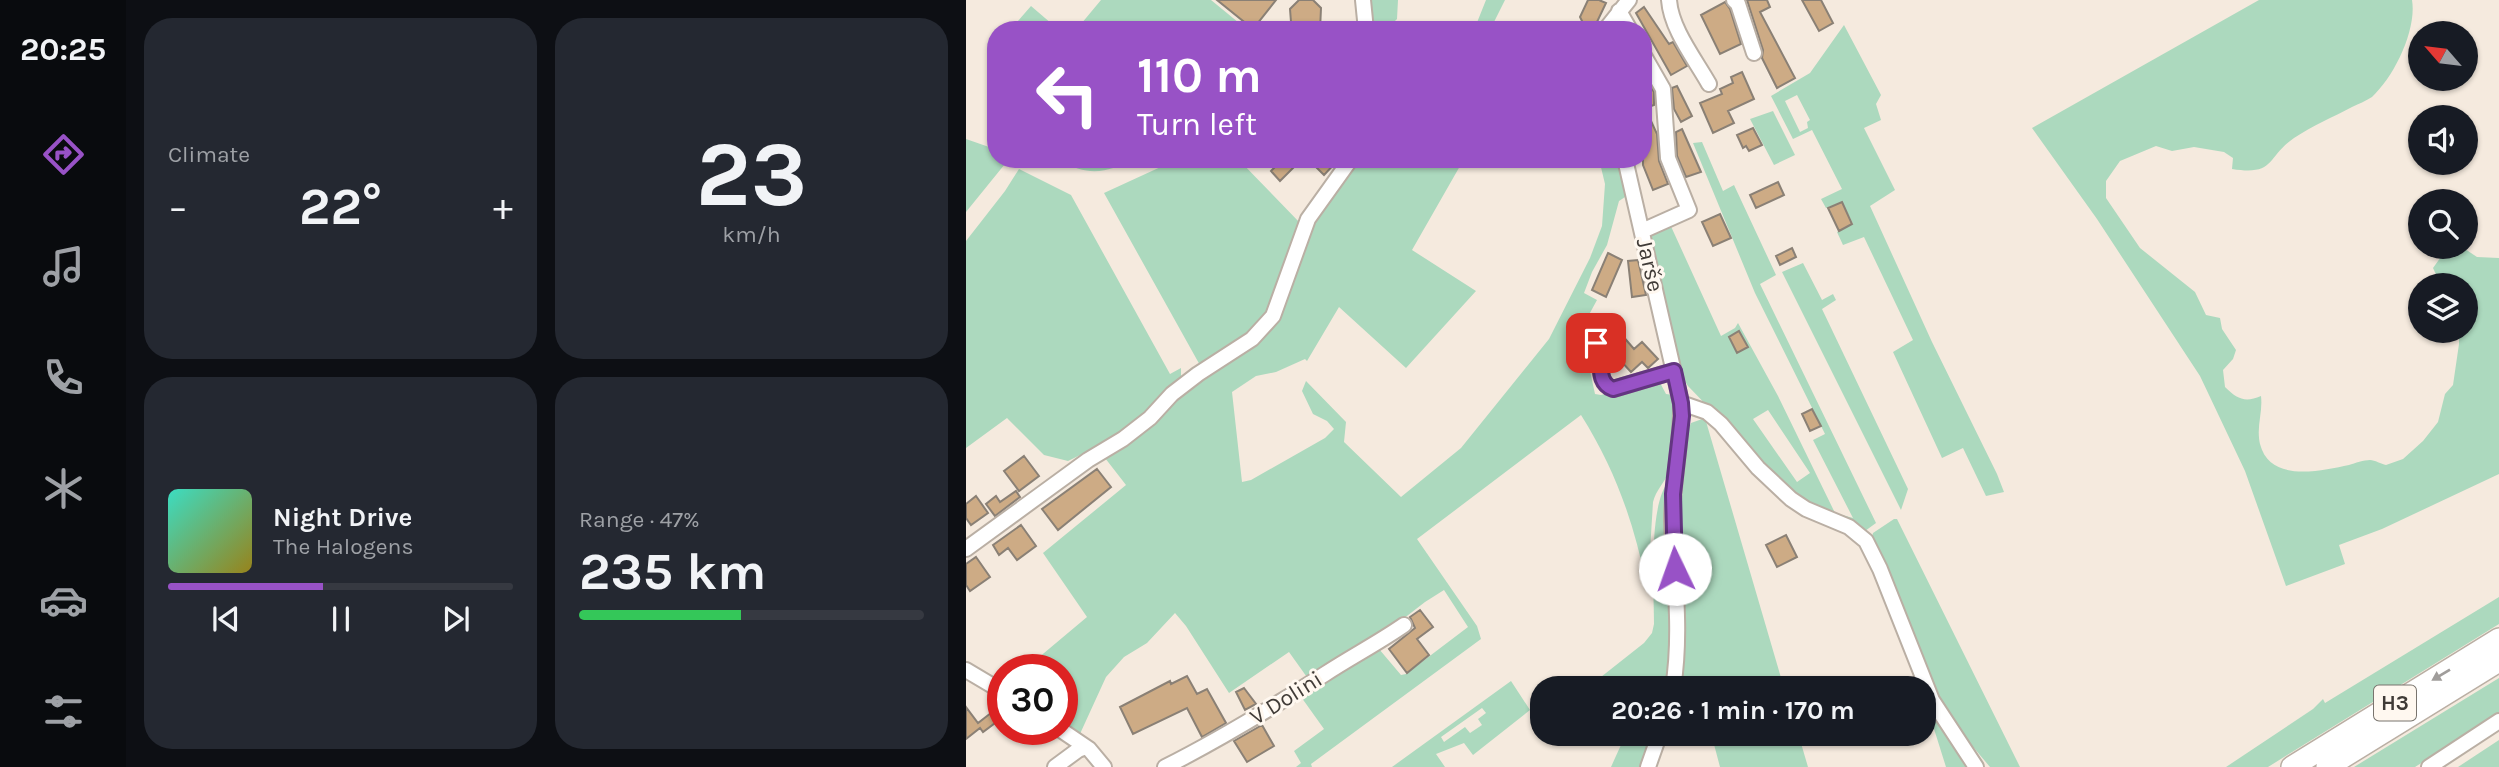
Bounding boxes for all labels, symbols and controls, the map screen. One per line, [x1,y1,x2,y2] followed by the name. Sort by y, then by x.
[2408,21,2478,91] north arrow
[2408,21,2478,343] map controls
[20,31,106,68] text: 20:25
[1137,47,1262,104] text: 110 m
[1022,49,1113,140] icon: left
[2408,105,2478,175] button: sound
[1137,106,1257,143] text: Turn left
[696,122,807,228] text: 23
[39,130,88,179] icon: directions
[168,141,250,168] text: Climate
[299,176,382,237] text: 22°
[168,185,188,230] text: −
[493,185,513,230] text: +
[2408,189,2478,259] button: search
[722,221,781,248] text: km/h
[1631,236,1669,294] street label: Jarše
[39,242,88,291] icon: music
[2408,273,2478,343] button: layers
[1566,313,1626,373] pin
[1577,324,1615,362] icon: arrive
[39,353,88,402] icon: phone
[39,464,88,513] icon: climate
[273,502,412,533] text: Night Drive
[579,506,700,533] text: Range · 47%
[1638,532,1712,606] position arrow
[273,533,413,560] text: The Halogens
[579,541,766,602] text: 235 km
[39,576,88,625] icon: car
[207,600,245,638] icon: previous
[322,600,360,638] icon: pause
[437,600,475,638] icon: next
[987,654,1078,745] speed limit sign: 30
[1245,665,1327,731] street label: V Dolini
[2431,668,2450,681] one-way arrow
[2374,686,2416,720] road number: H3
[39,687,88,736] icon: filters
[1611,695,1855,726] text: 20:26 · 1 min · 170 m

